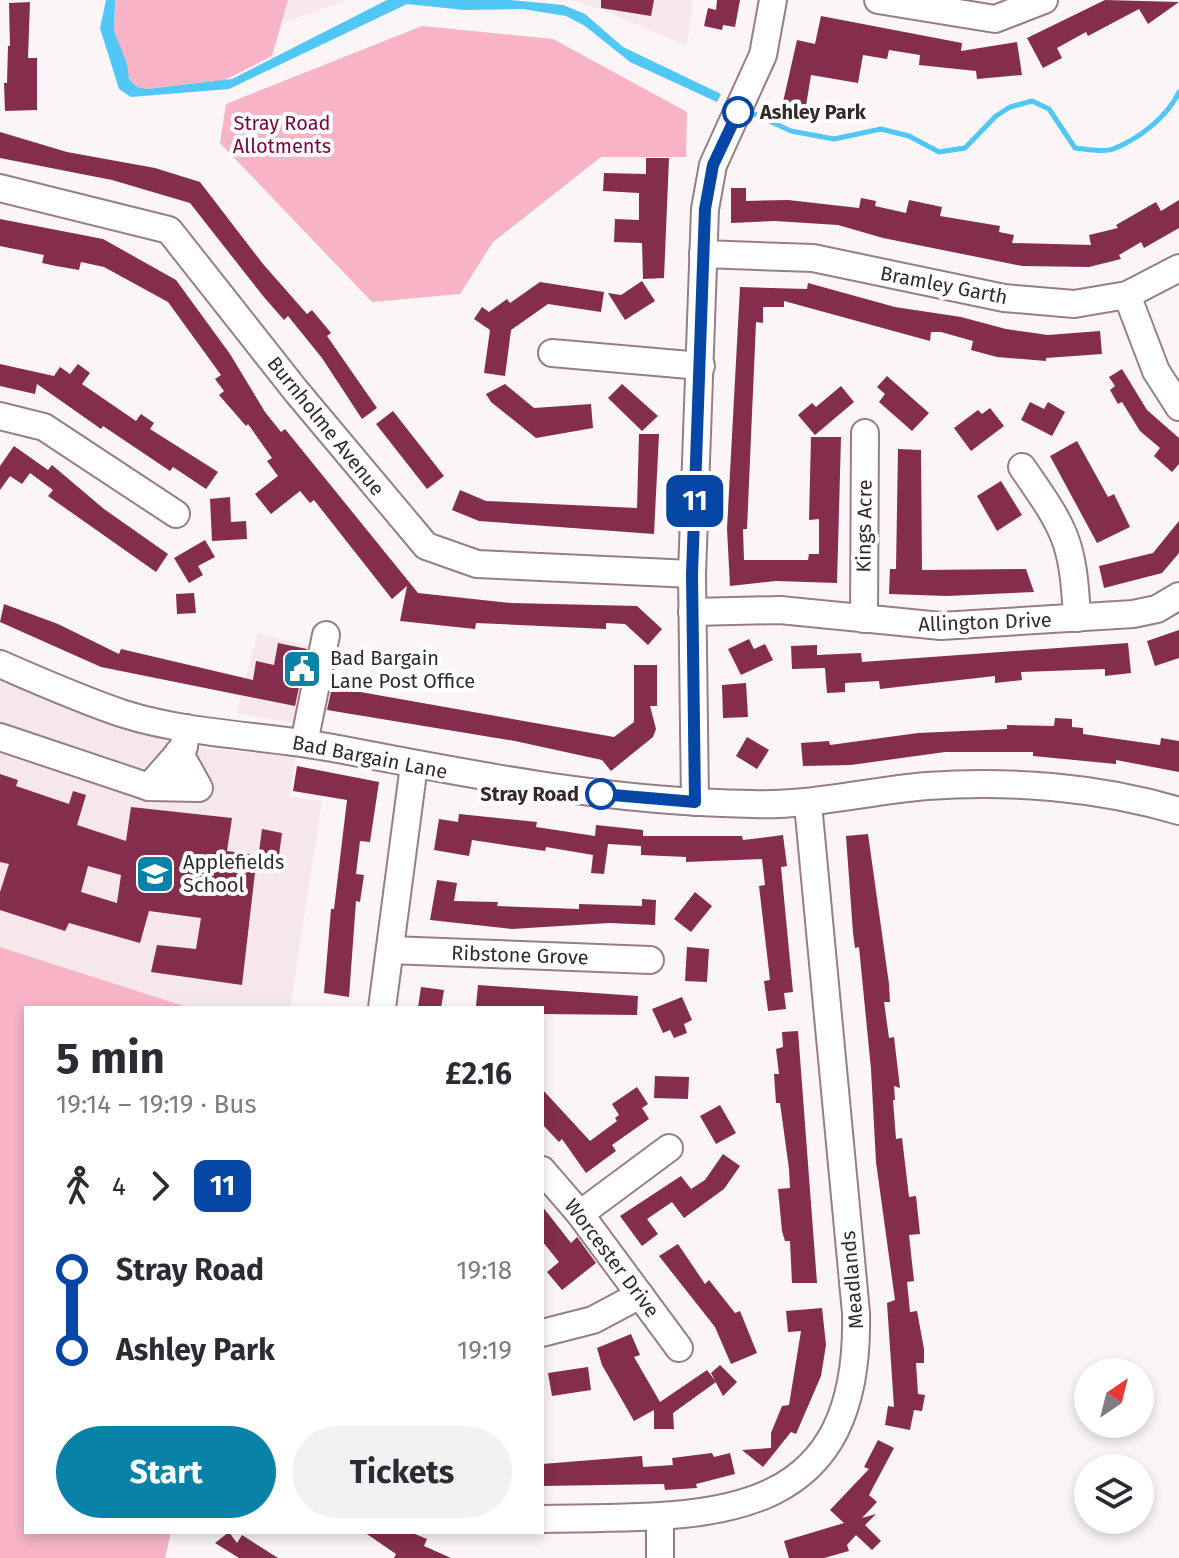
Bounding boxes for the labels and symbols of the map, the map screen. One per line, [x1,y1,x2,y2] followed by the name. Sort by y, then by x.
[723,97,753,127] marker: Ashley Park
[759,100,867,124] place label: Ashley Park
[233,111,331,158] park label: Stray Road Allotments
[878,261,1010,309] street label: Bramley Garth
[262,352,390,500] street label: Burnholme Avenue
[659,475,731,527] line badge: 11
[851,479,877,573] street label: Kings Acre
[918,608,1052,636] street label: Allington Drive
[330,646,475,693] place label: Bad Bargain Lane Post Office
[281,648,323,690] public building icon: Bad Bargain Lane Post Office
[290,730,450,784] street label: Bad Bargain Lane
[586,779,616,809] marker: Stray Road
[480,782,579,806] place label: Stray Road
[183,850,284,897] place label: Applefields School
[134,853,176,895] school or university icon: Applefields School
[451,941,589,969] street label: Ribstone Grove
[560,1194,664,1322] street label: Worcester Drive
[836,1230,868,1330] street label: Meadlands
[1074,1358,1154,1438] north arrow

